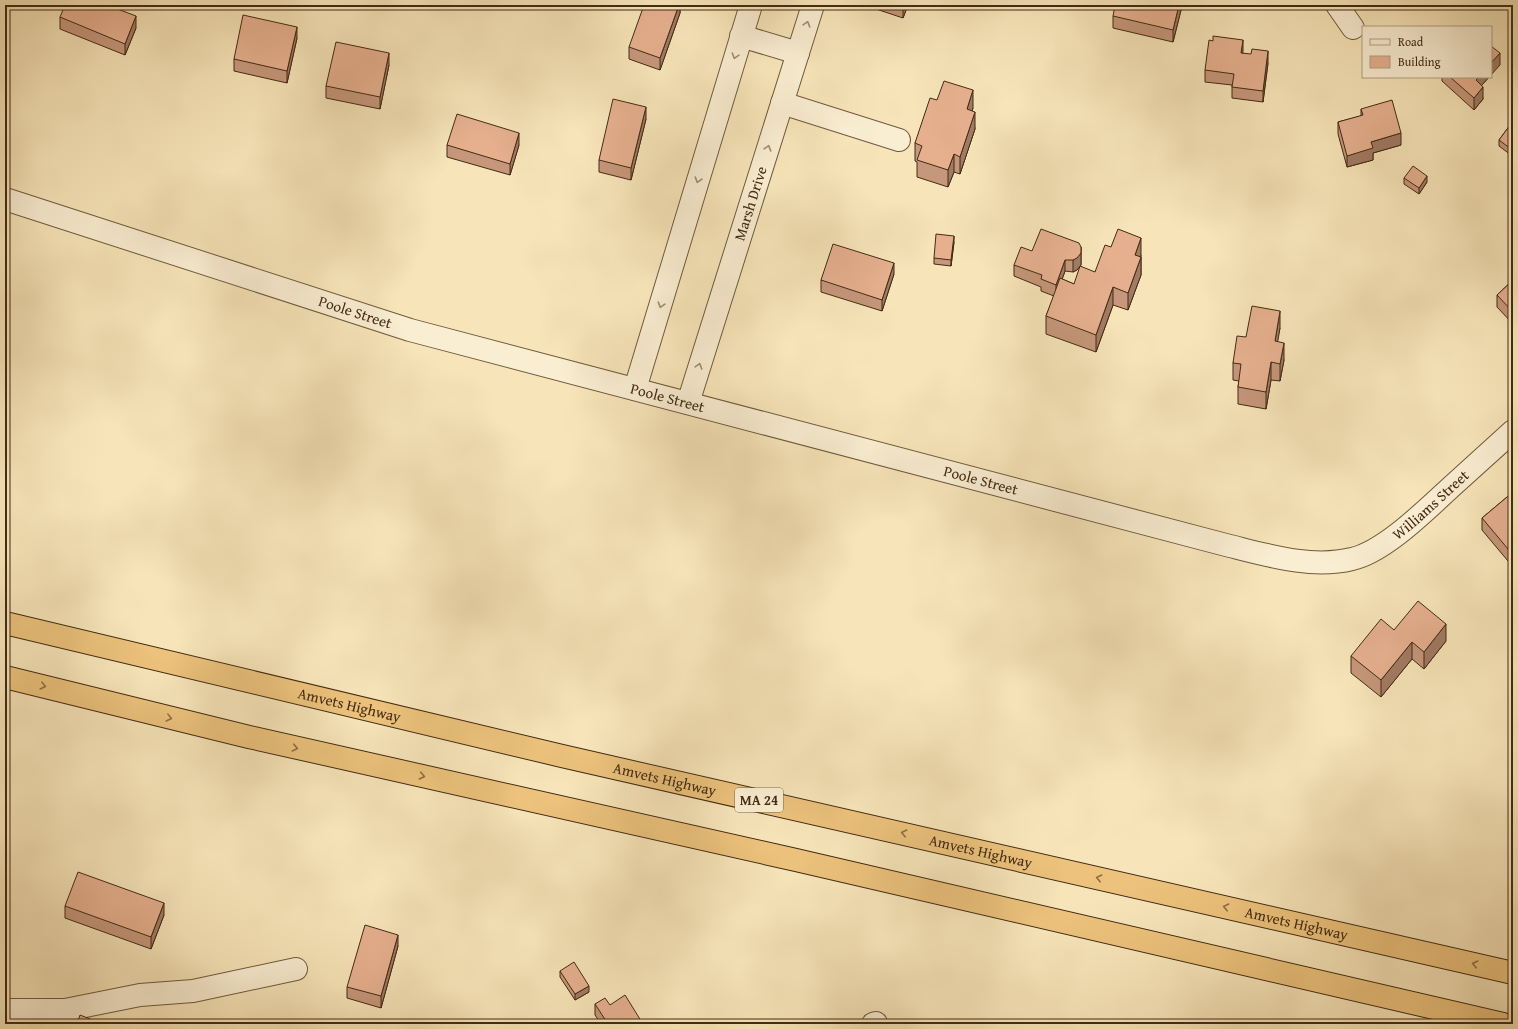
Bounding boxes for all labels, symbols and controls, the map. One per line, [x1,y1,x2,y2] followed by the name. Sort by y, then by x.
[802,21,811,28] one-way arrow
[1362,26,1492,78] legend
[1398,33,1424,50] text: Road
[731,52,740,59] one-way arrow
[1398,53,1441,70] text: Building
[763,145,772,152] one-way arrow
[729,164,772,243] street label: Marsh Drive
[694,177,703,184] one-way arrow
[316,290,395,334] street label: Poole Street
[657,301,666,308] one-way arrow
[694,362,703,369] one-way arrow
[628,378,708,417] street label: Poole Street
[942,460,1021,500] street label: Poole Street
[1388,464,1474,545] street label: Williams Street
[40,682,46,690] one-way arrow
[296,682,404,727] street label: Amvets Highway
[166,713,172,721] one-way arrow
[292,743,299,751] one-way arrow
[611,757,719,801] street label: Amvets Highway
[419,772,426,780] one-way arrow
[735,788,783,812] road number: MA 24
[901,829,908,838] one-way arrow
[927,829,1035,873] street label: Amvets Highway
[1096,874,1102,882] one-way arrow
[1243,901,1351,945] street label: Amvets Highway
[1222,903,1229,911] one-way arrow
[1472,961,1478,969] one-way arrow

